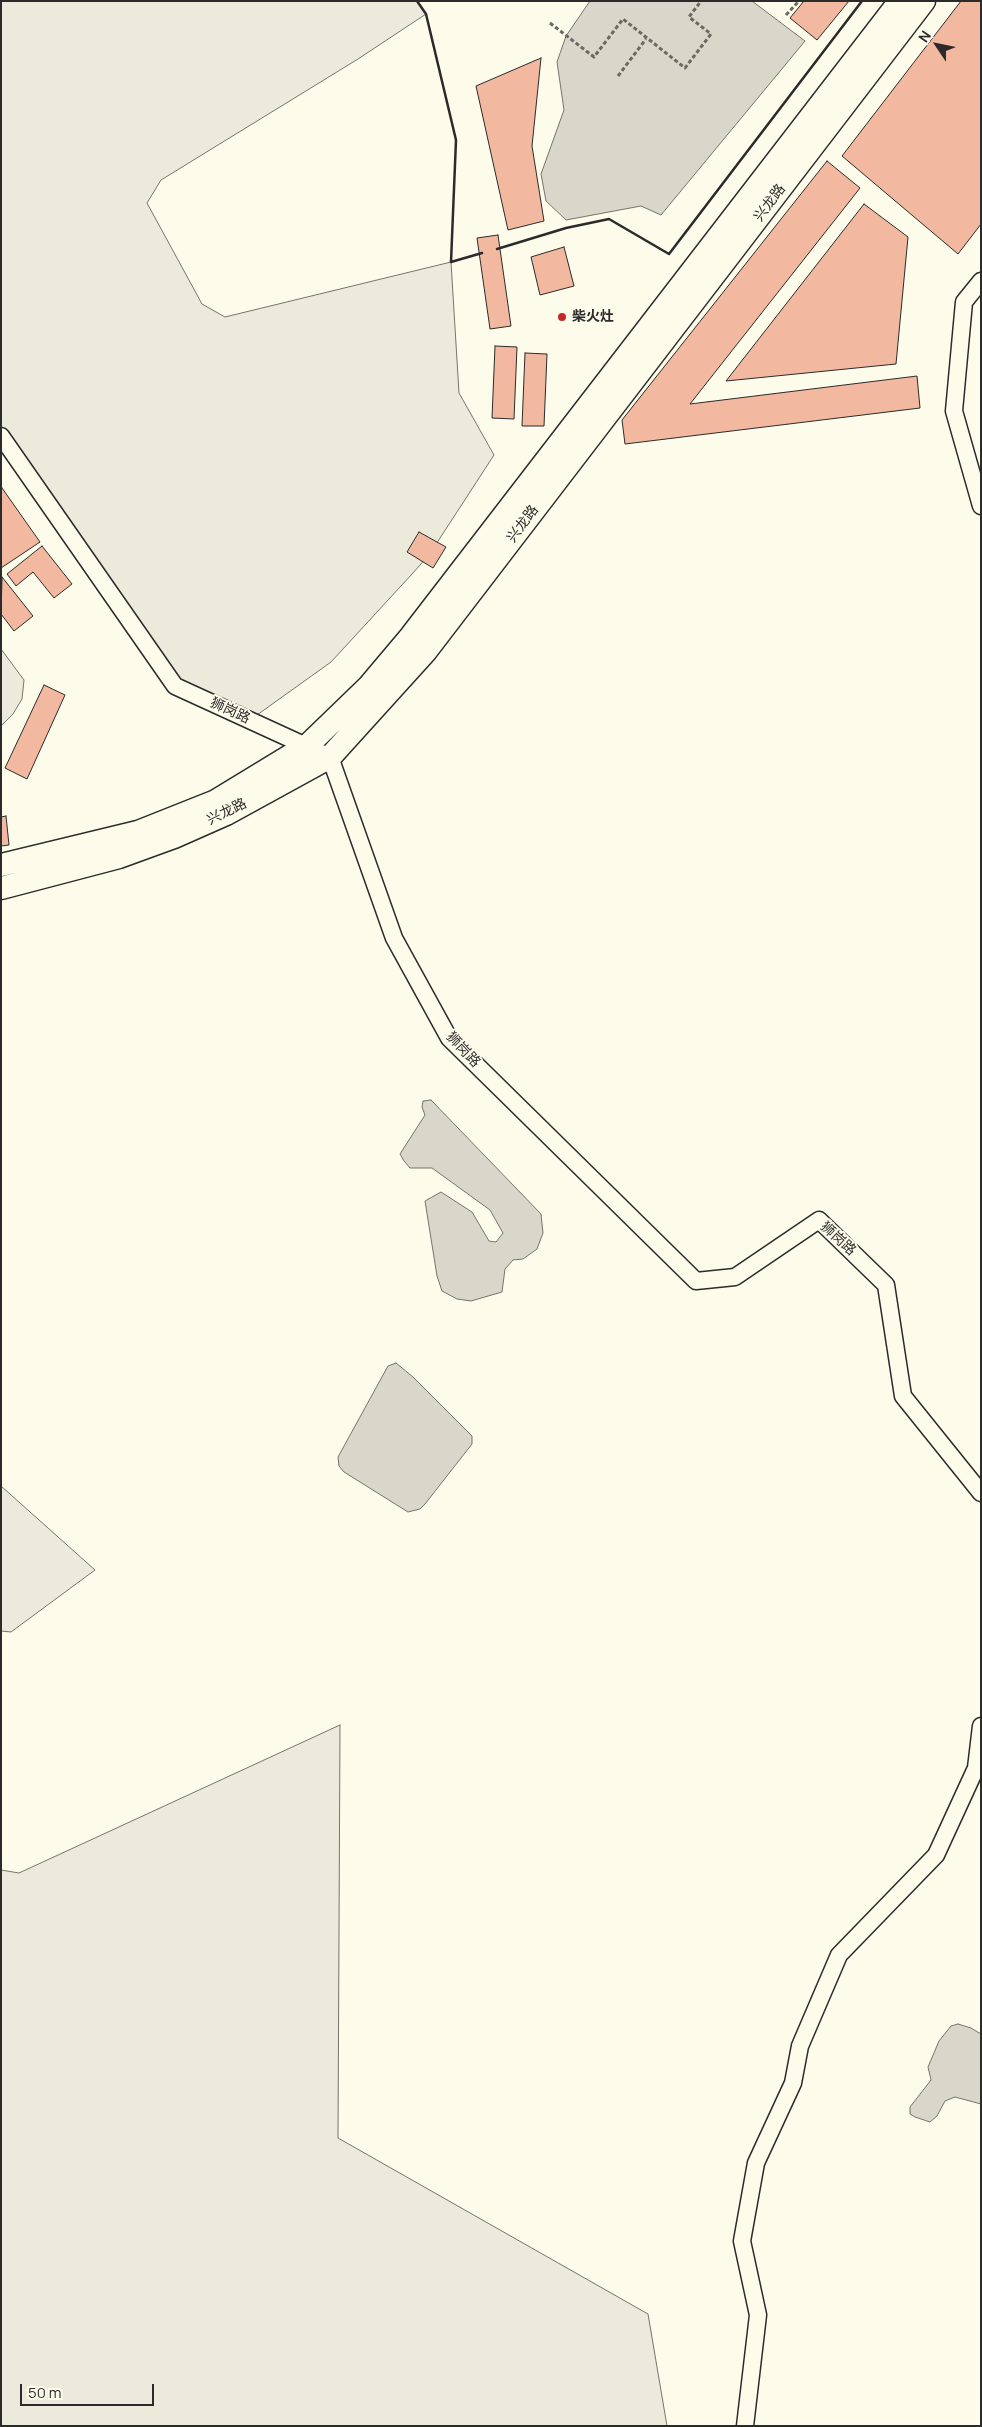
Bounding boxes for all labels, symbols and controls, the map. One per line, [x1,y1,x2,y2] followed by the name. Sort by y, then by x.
[912,20,962,70] north arrow
[913,27,935,46] text: N
[751,181,789,225] street label: 兴龙路
[572,309,614,325] place label: 柴火灶
[556,311,568,323] marker: 柴火灶
[504,502,542,546] street label: 兴龙路
[207,695,253,727] street label: 狮岗路
[204,795,250,829] street label: 兴龙路
[443,1029,483,1071] street label: 狮岗路
[817,1219,859,1259] street label: 狮岗路
[22,2374,156,2406] scale bar
[28,2382,62,2403] text: 50 m

